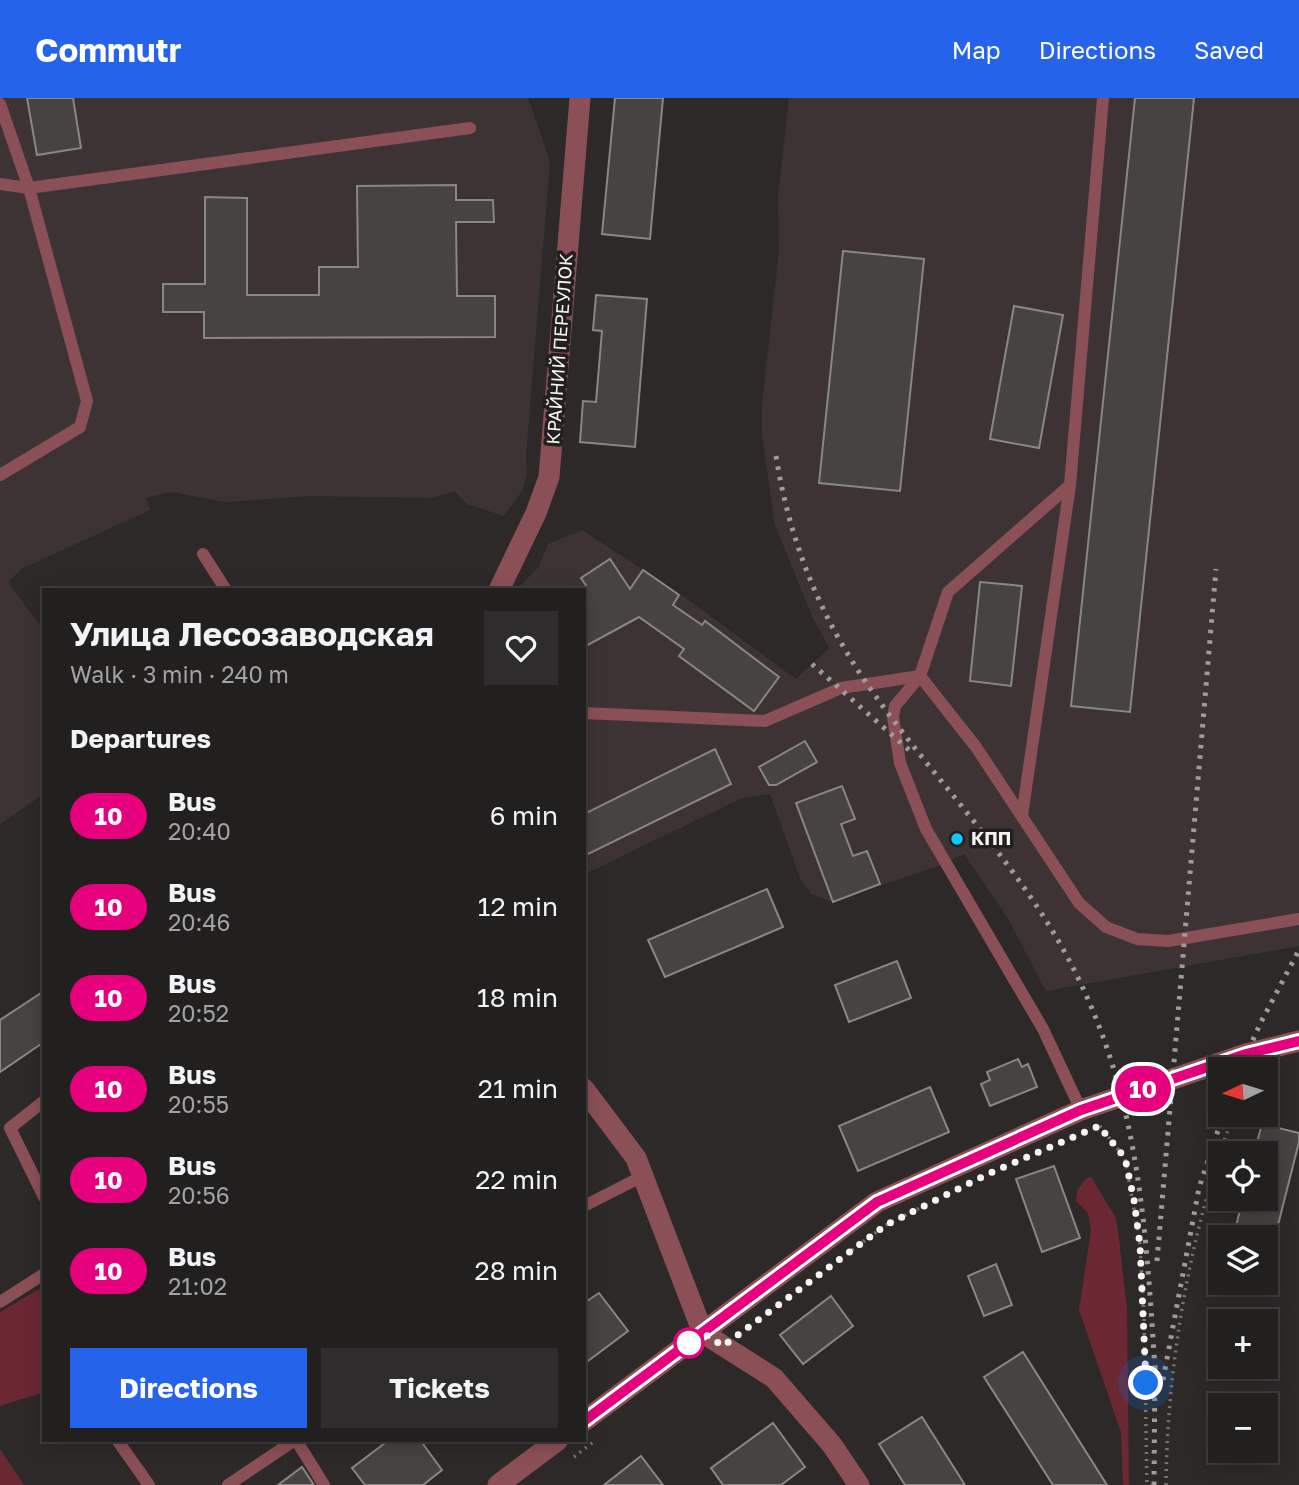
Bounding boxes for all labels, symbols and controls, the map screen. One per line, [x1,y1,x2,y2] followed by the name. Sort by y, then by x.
[35,30,182,69] text: Commutr
[952,35,1001,64] text: Map
[1039,35,1156,64] text: Directions
[1194,35,1264,64] text: Saved
[541,252,577,445] street label: КРАЙНИЙ ПЕРЕУЛОК
[484,611,558,685] button: heart
[70,614,434,653] text: Улица Лесозаводская
[70,660,289,688] text: Walk · 3 min · 240 m
[70,723,211,754] text: Departures
[168,786,216,817] text: Bus
[490,800,558,831] text: 6 min
[95,801,122,830] text: 10
[168,817,231,845] text: 20:40
[971,827,1011,849] place label: КПП
[949,831,965,847] marker: КПП
[168,877,216,908] text: Bus
[478,891,558,922] text: 12 min
[95,892,122,921] text: 10
[168,908,230,936] text: 20:46
[168,968,216,999] text: Bus
[477,982,558,1013] text: 18 min
[95,983,122,1012] text: 10
[168,999,229,1027] text: 20:52
[1208,1057,1278,1127] north arrow
[1208,1057,1278,1463] map controls
[168,1059,216,1090] text: Bus
[1112,1066,1174,1112] line badge: 10
[478,1073,558,1104] text: 21 min
[95,1074,122,1103] text: 10
[1129,1074,1157,1103] text: 10
[168,1090,229,1118] text: 20:55
[1208,1141,1278,1211] button: locate
[168,1150,216,1181] text: Bus
[475,1164,558,1195] text: 22 min
[95,1165,122,1194] text: 10
[168,1181,230,1209] text: 20:56
[1208,1225,1278,1295] button: layers
[168,1241,216,1272] text: Bus
[475,1255,558,1286] text: 28 min
[95,1256,122,1285] text: 10
[168,1272,227,1300] text: 21:02
[1208,1309,1278,1379] button: +
[674,1328,704,1358] unlabelled marker
[70,1348,307,1428] button: Directions
[321,1348,558,1428] button: Tickets
[1128,1365,1163,1400] your location
[1208,1393,1278,1463] button: −

